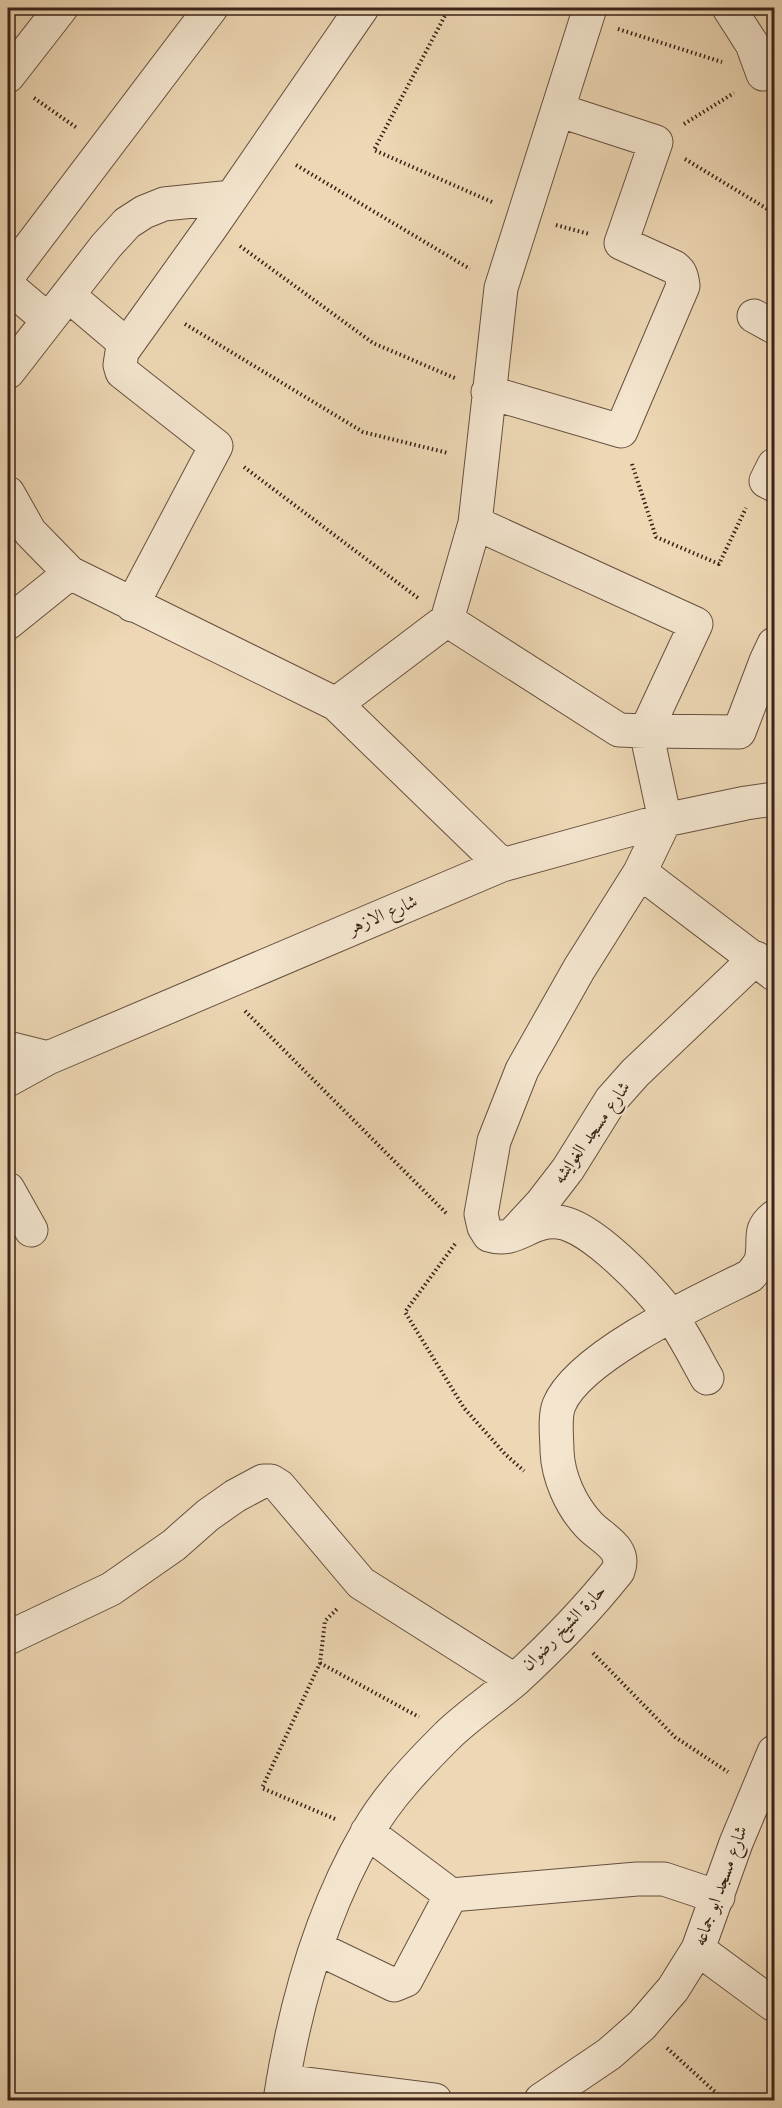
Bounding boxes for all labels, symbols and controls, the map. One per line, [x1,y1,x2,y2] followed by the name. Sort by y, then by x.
[344,892,422,943] street label: شارع الازهر
[550,1079,638,1190] street label: شارع مسجد الغوايشه
[519,1581,614,1679] street label: حارة الشيخ رضوان
[691,1824,756,1950] street label: شارع مسجد ابو جماعه

